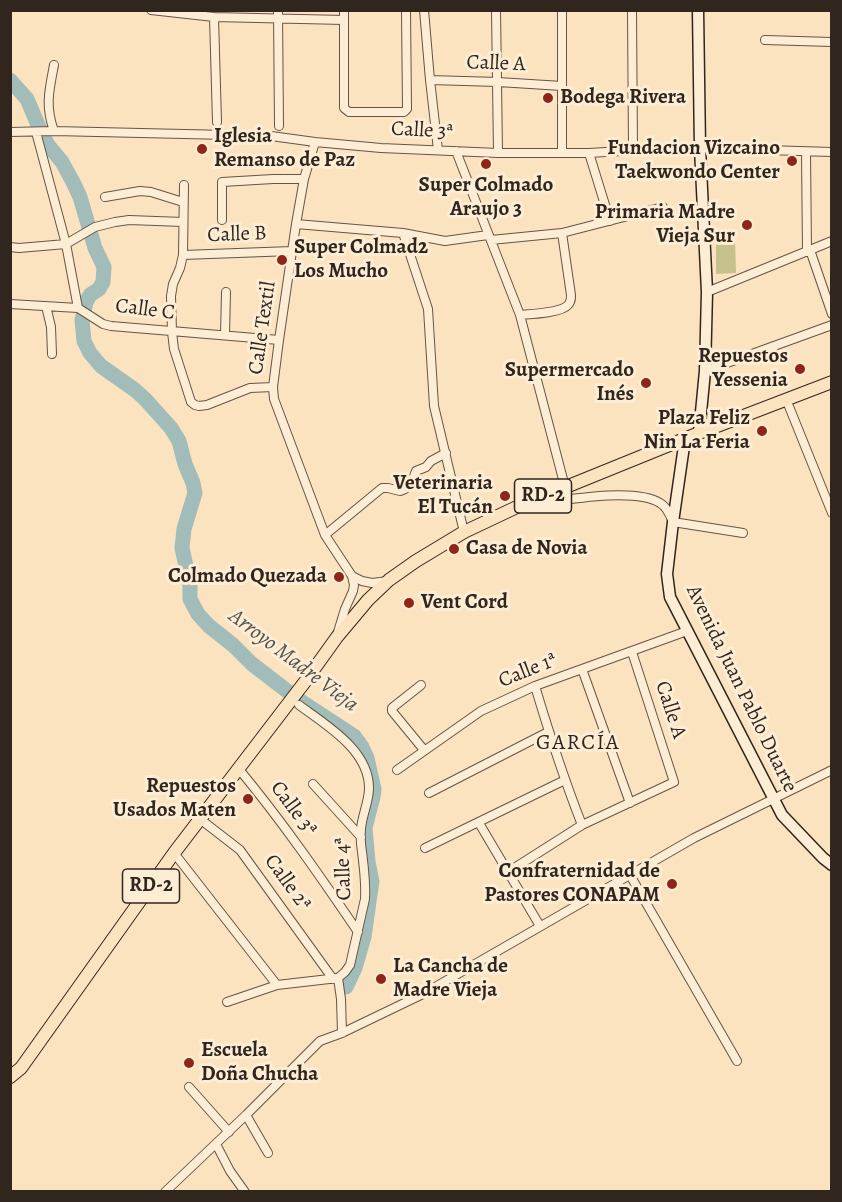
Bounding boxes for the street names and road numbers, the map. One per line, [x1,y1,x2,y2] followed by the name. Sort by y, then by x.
[466,50,526,78] street label: Calle A
[390,117,454,145] street label: Calle 3ª
[207,221,267,249] street label: Calle B
[244,280,282,376] street label: Calle Textil
[114,294,176,326] street label: Calle C
[514,479,572,513] road number: RD-2
[680,581,802,797] street label: Avenida Juan Pablo Duarte
[495,648,561,694] street label: Calle 1ª
[649,678,691,742] street label: Calle A
[264,777,322,841] street label: Calle 3ª
[330,837,358,901] street label: Calle 4ª
[258,850,316,916] street label: Calle 2ª
[122,869,180,903] road number: RD-2

